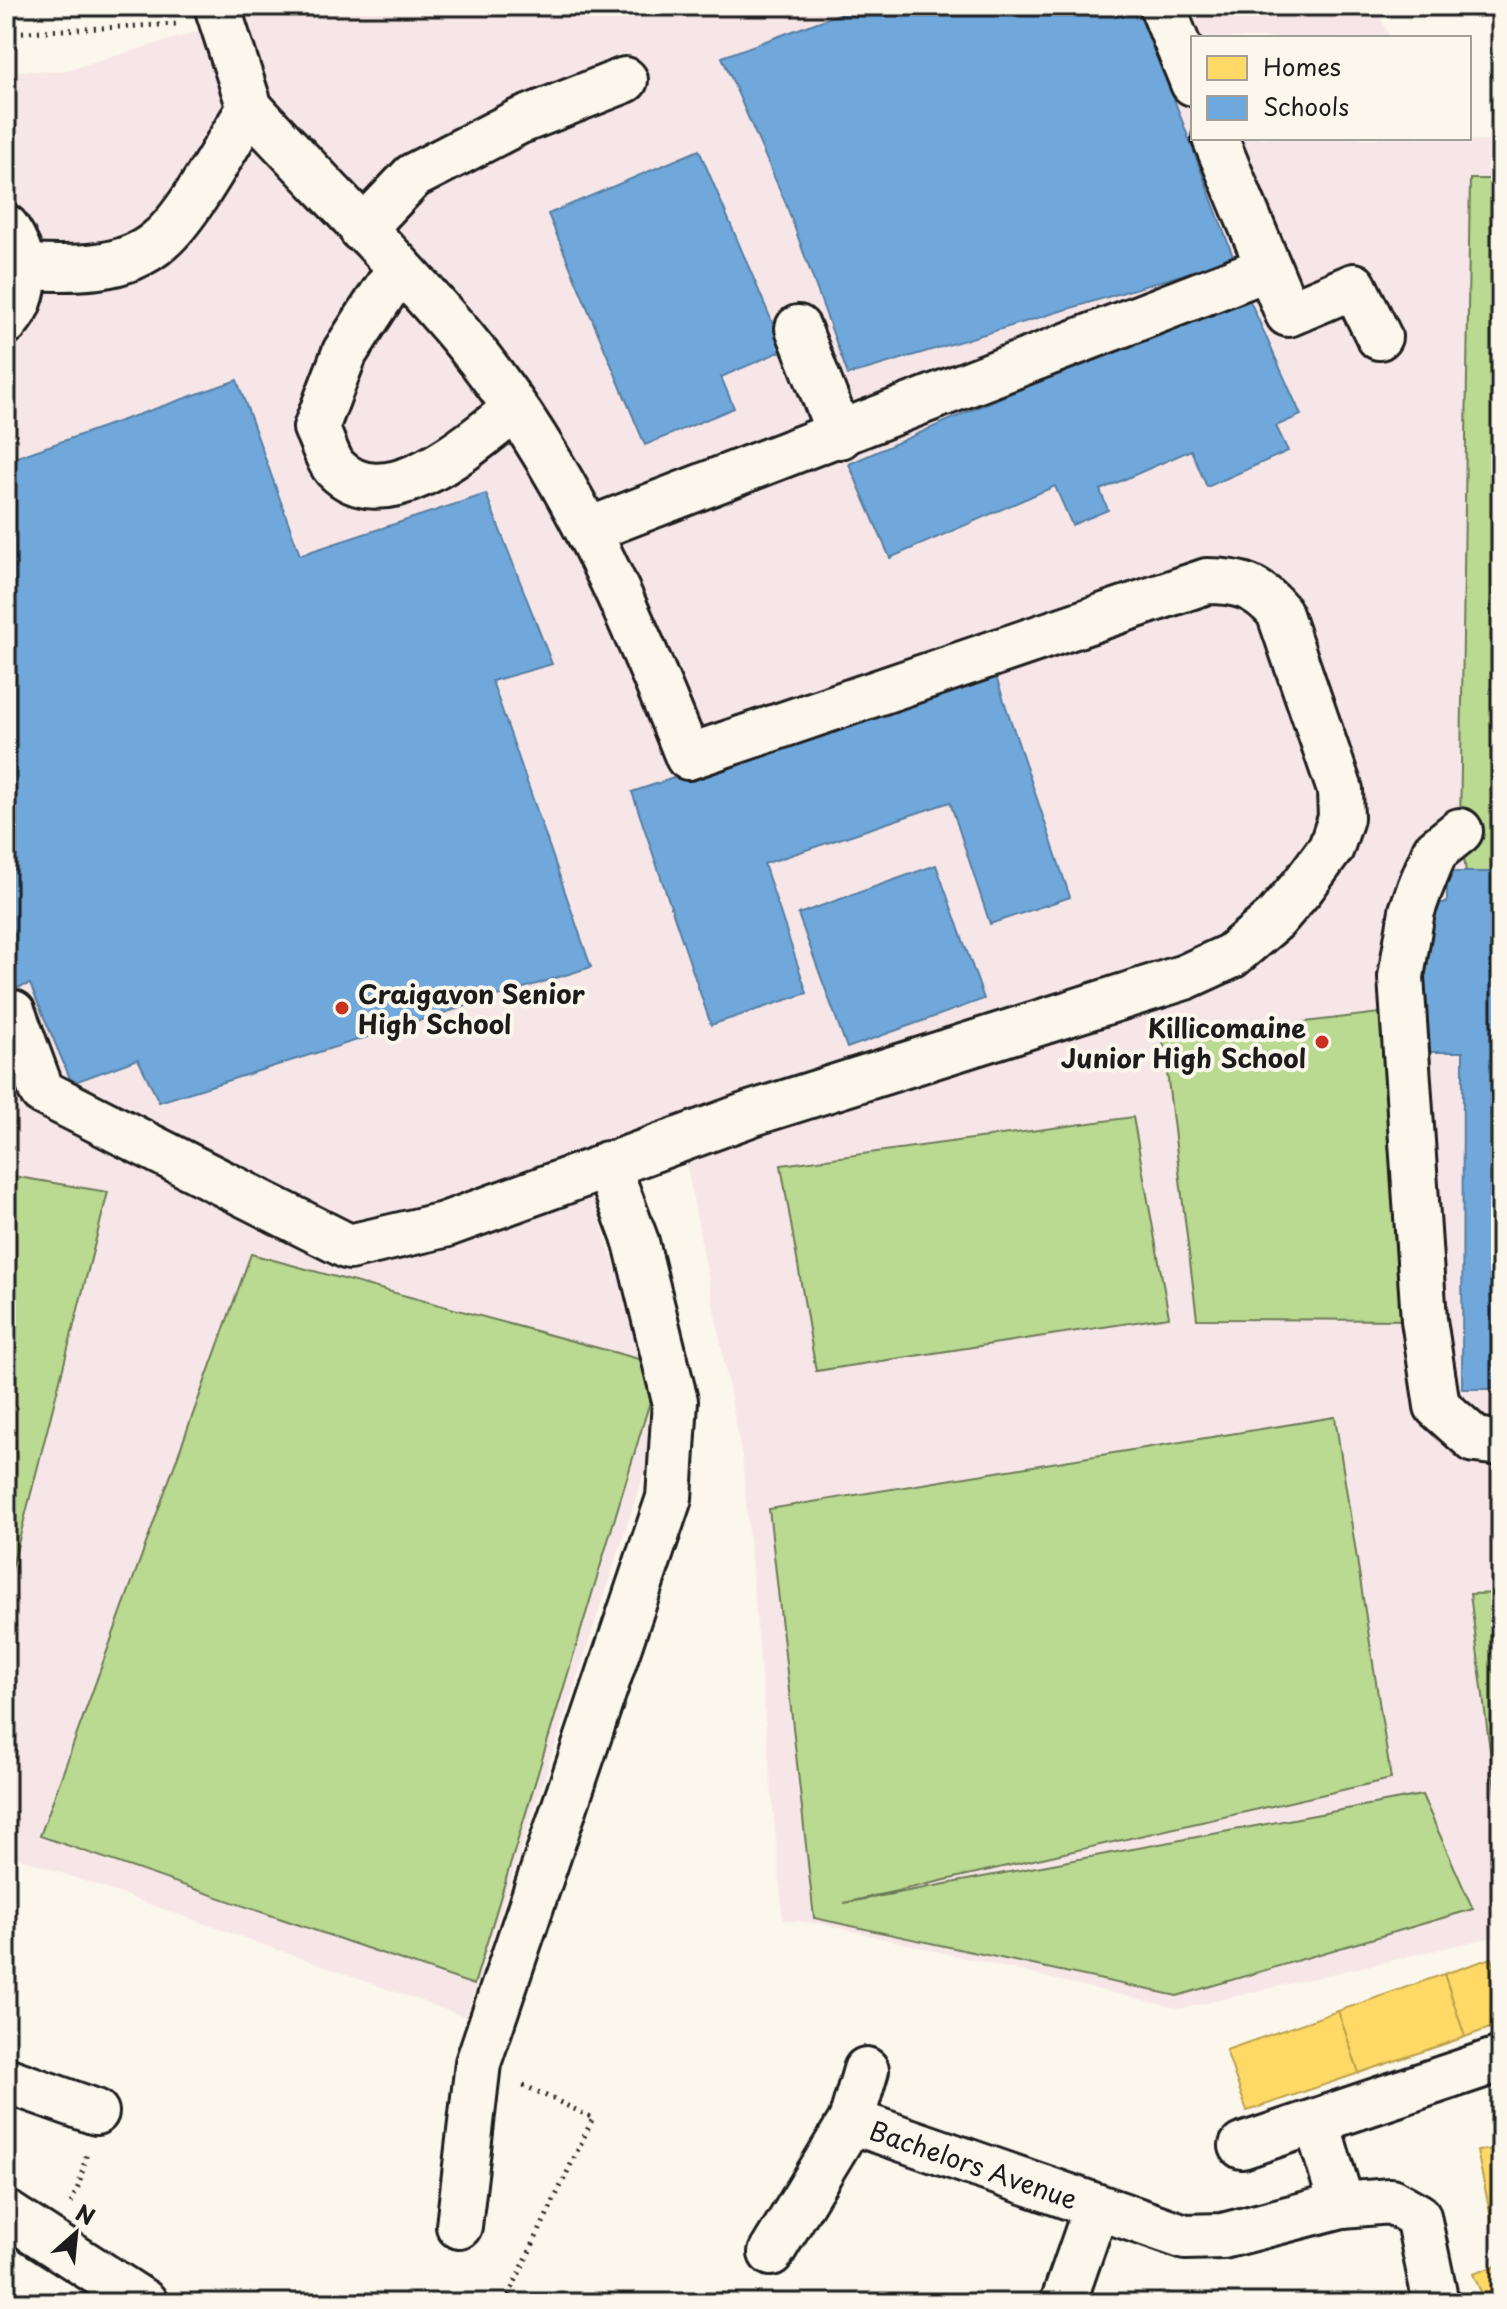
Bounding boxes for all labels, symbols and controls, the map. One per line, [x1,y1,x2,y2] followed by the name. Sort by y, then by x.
[1191,36,1471,140] legend
[1263,48,1341,84] text: Homes
[1263,88,1349,124] text: Schools
[358,974,585,1043] place label: Craigavon Senior High School
[333,999,351,1017] marker: Craigavon Senior High School
[1061,1008,1306,1077] place label: Killicomaine Junior High School
[1313,1033,1331,1051] marker: Killicomaine Junior High School
[865,2110,1083,2218] street label: Bachelors Avenue
[36,2193,116,2273] north arrow
[71,2195,101,2233] text: N

